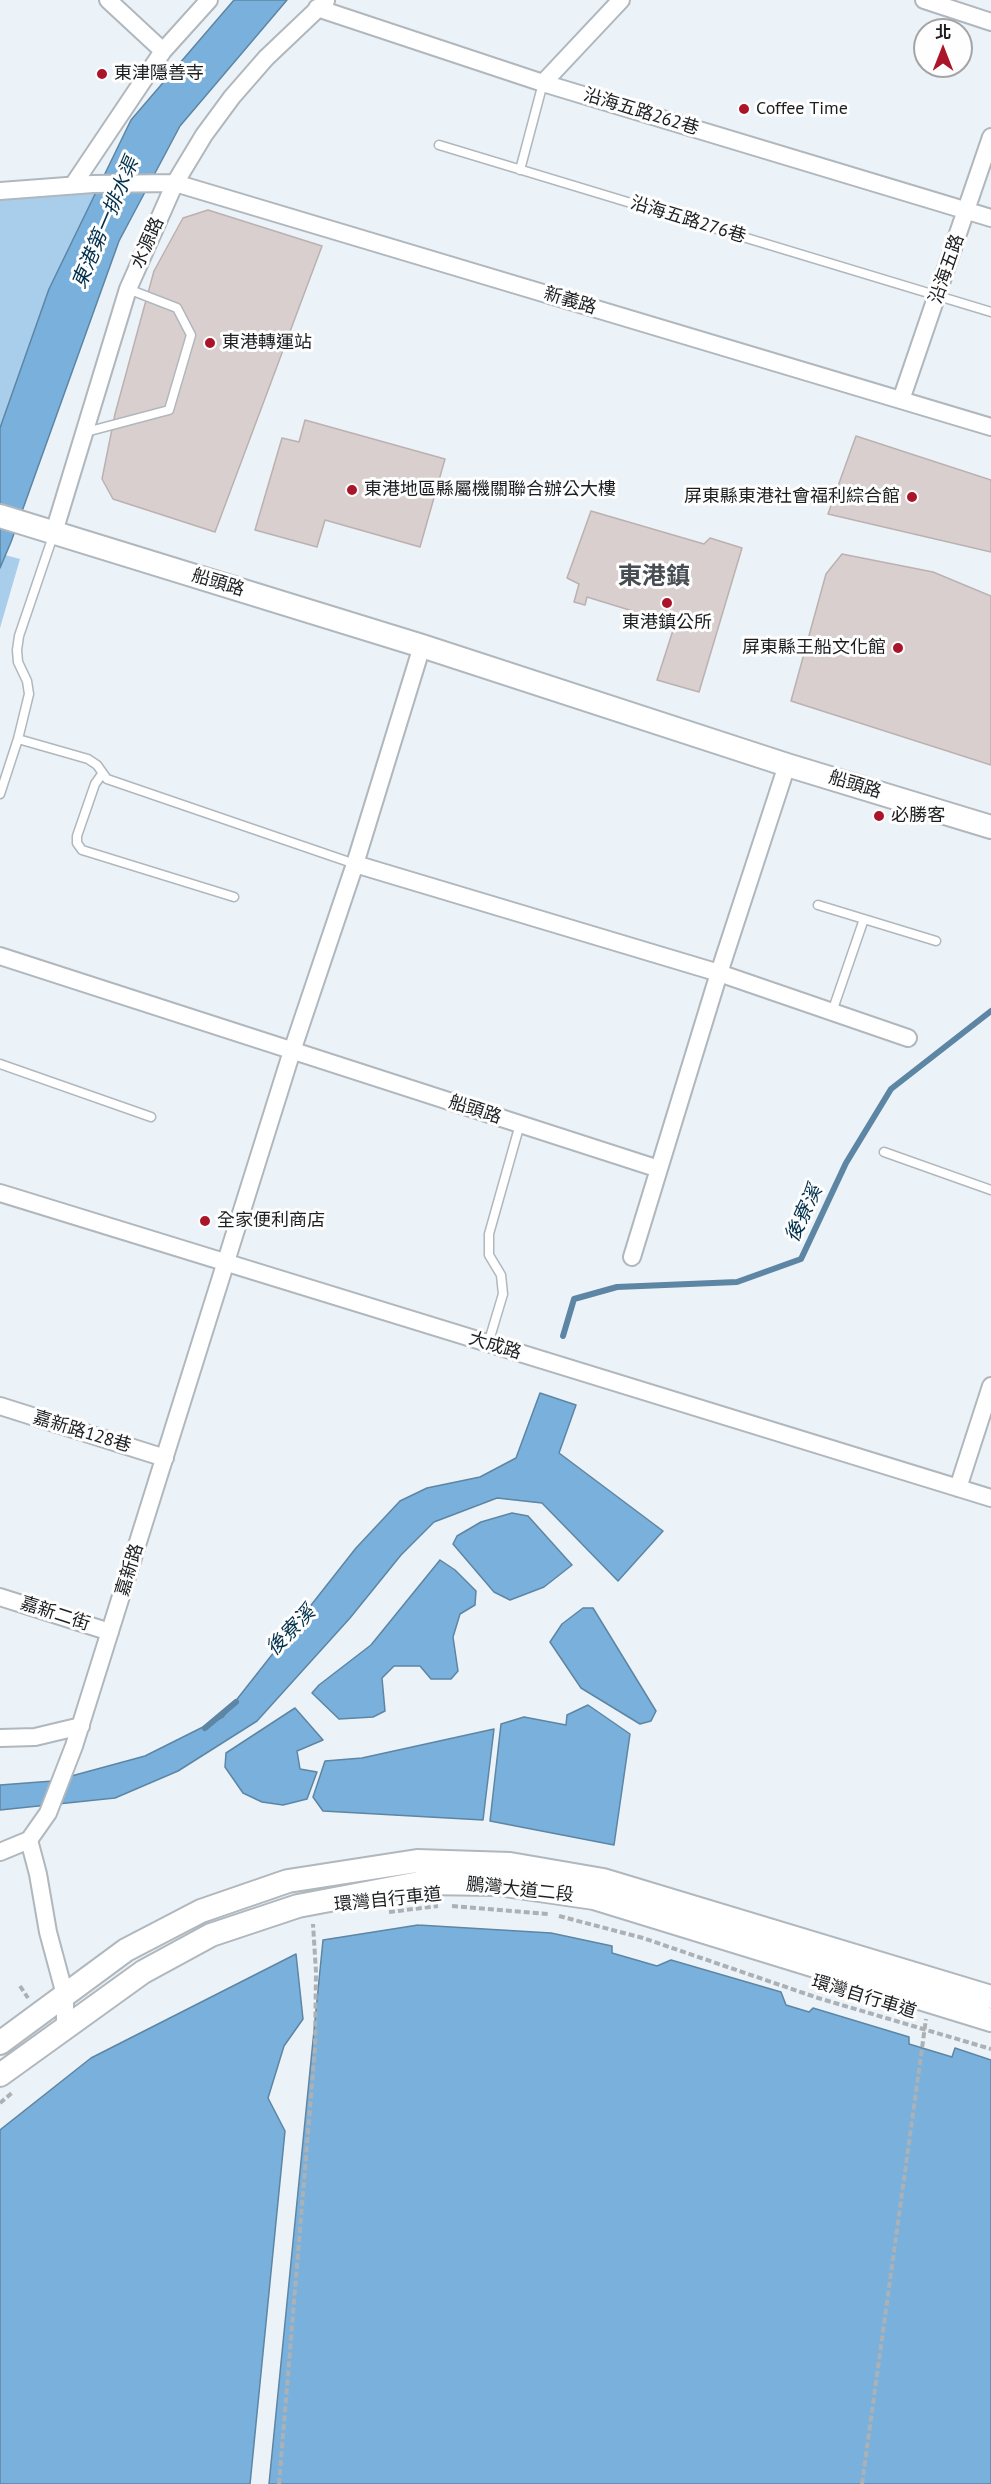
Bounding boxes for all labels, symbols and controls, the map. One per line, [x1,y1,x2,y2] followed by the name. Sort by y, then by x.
[913,18,973,78] north arrow
[935,22,951,42] text: 北
[114,63,204,85] place label: 東津隱善寺
[95,67,109,81] marker: 東津隱善寺
[581,84,701,140] street label: 沿海五路262巷
[756,98,848,120] place label: Coffee Time
[737,102,751,116] marker: Coffee Time
[68,154,144,292] water label: 東港第一排水渠
[628,192,748,248] street label: 沿海五路276巷
[127,214,169,272] street label: 水源路
[925,231,969,307] street label: 沿海五路
[541,283,599,319] street label: 新義路
[222,332,312,354] place label: 東港轉運站
[203,336,217,350] marker: 東港轉運站
[364,479,616,501] place label: 東港地區縣屬機關聯合辦公大樓
[345,483,359,497] marker: 東港地區縣屬機關聯合辦公大樓
[684,486,900,508] place label: 屏東縣東港社會福利綜合館
[905,490,919,504] marker: 屏東縣東港社會福利綜合館
[618,563,690,591] district label: 東港鎮
[189,565,247,601] street label: 船頭路
[660,596,674,610] marker: 東港鎮公所
[622,612,712,634] place label: 東港鎮公所
[742,637,886,659] place label: 屏東縣王船文化館
[891,641,905,655] marker: 屏東縣王船文化館
[826,767,884,803] street label: 船頭路
[891,805,945,827] place label: 必勝客
[872,809,886,823] marker: 必勝客
[446,1091,504,1129] street label: 船頭路
[780,1182,828,1246] water label: 後寮溪
[217,1210,325,1232] place label: 全家便利商店
[198,1214,212,1228] marker: 全家便利商店
[466,1328,524,1364] street label: 大成路
[30,1407,134,1457] street label: 嘉新路128巷
[112,1541,148,1599] street label: 嘉新路
[17,1593,93,1635] street label: 嘉新二街
[262,1601,320,1661] water label: 後寮溪
[465,1874,575,1906] street label: 鵬灣大道二段
[333,1884,443,1916] street label: 環灣自行車道
[809,1971,919,2023] street label: 環灣自行車道

